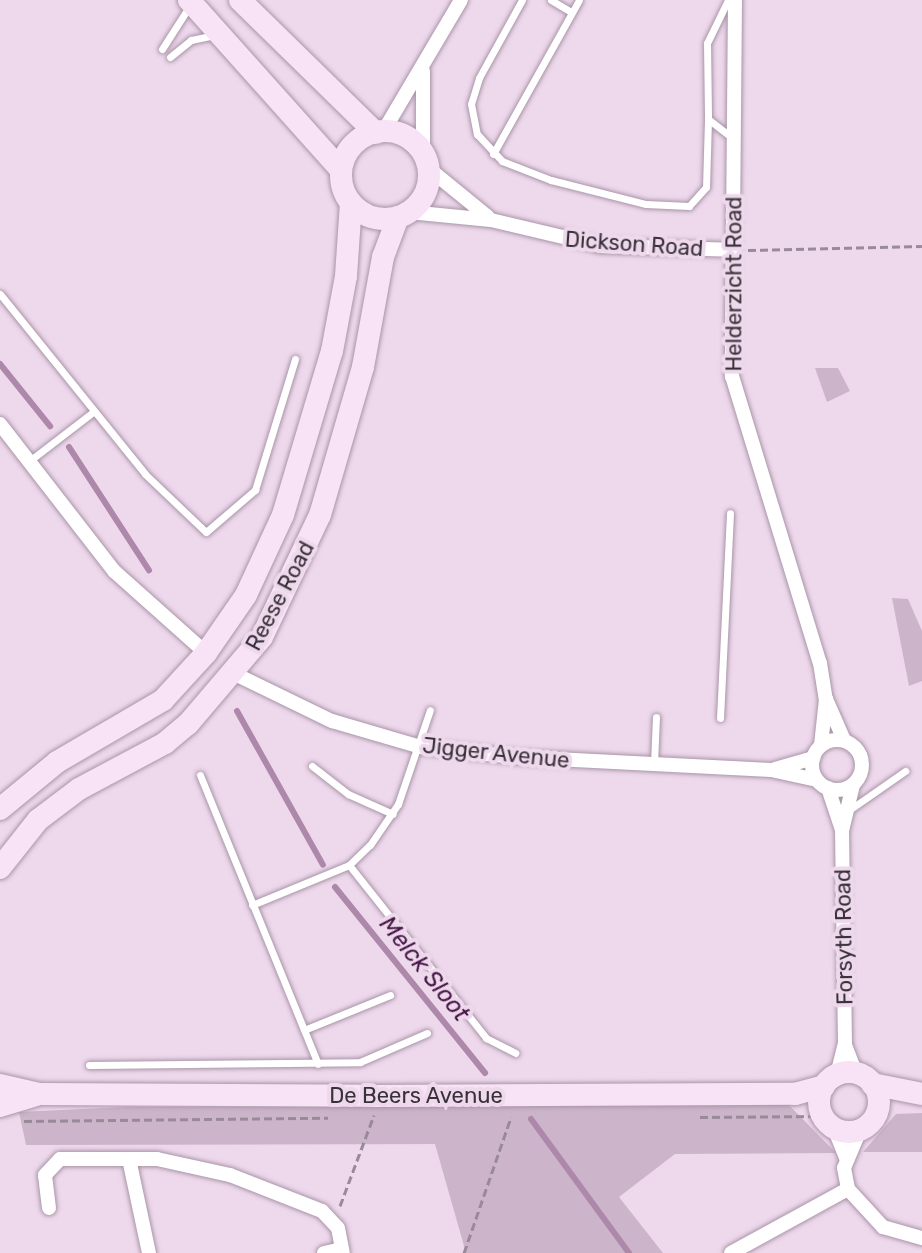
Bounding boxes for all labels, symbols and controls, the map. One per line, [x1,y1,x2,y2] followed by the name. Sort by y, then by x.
[721,196,747,372] street label: Helderzicht Road
[564,226,704,262] street label: Dickson Road
[240,537,320,655] street label: Reese Road
[421,732,571,774] street label: Jigger Avenue
[830,869,858,1005] street label: Forsyth Road
[373,910,475,1028] water label: Melck Sloot
[329,1083,503,1109] street label: De Beers Avenue

